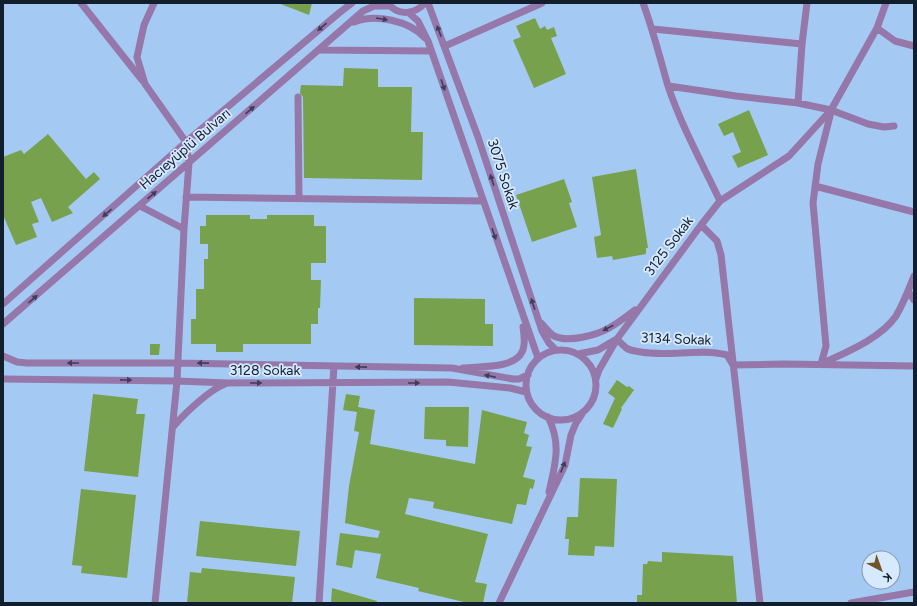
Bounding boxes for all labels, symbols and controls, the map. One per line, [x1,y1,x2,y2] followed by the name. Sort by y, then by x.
[375,16,388,22] one-way arrow
[317,23,327,32] one-way arrow
[436,25,442,37] one-way arrow
[440,79,446,91] one-way arrow
[136,105,234,193] street label: Hacıeyüplü Bulvarı
[245,106,256,115] one-way arrow
[484,137,522,211] street label: 3075 Sokak
[489,174,495,186] one-way arrow
[147,191,157,200] one-way arrow
[101,208,112,217] one-way arrow
[641,213,697,279] street label: 3125 Sokak
[491,228,497,240] one-way arrow
[27,294,38,303] one-way arrow
[530,297,536,309] one-way arrow
[602,325,614,332] one-way arrow
[640,329,712,349] street label: 3134 Sokak
[66,360,79,366] one-way arrow
[197,360,209,367] one-way arrow
[230,362,300,379] street label: 3128 Sokak
[354,364,367,370] one-way arrow
[484,372,496,378] one-way arrow
[120,377,133,383] one-way arrow
[250,380,263,386] one-way arrow
[408,380,421,386] one-way arrow
[561,461,567,473] one-way arrow
[861,550,901,590] north arrow
[880,570,894,585] text: K

